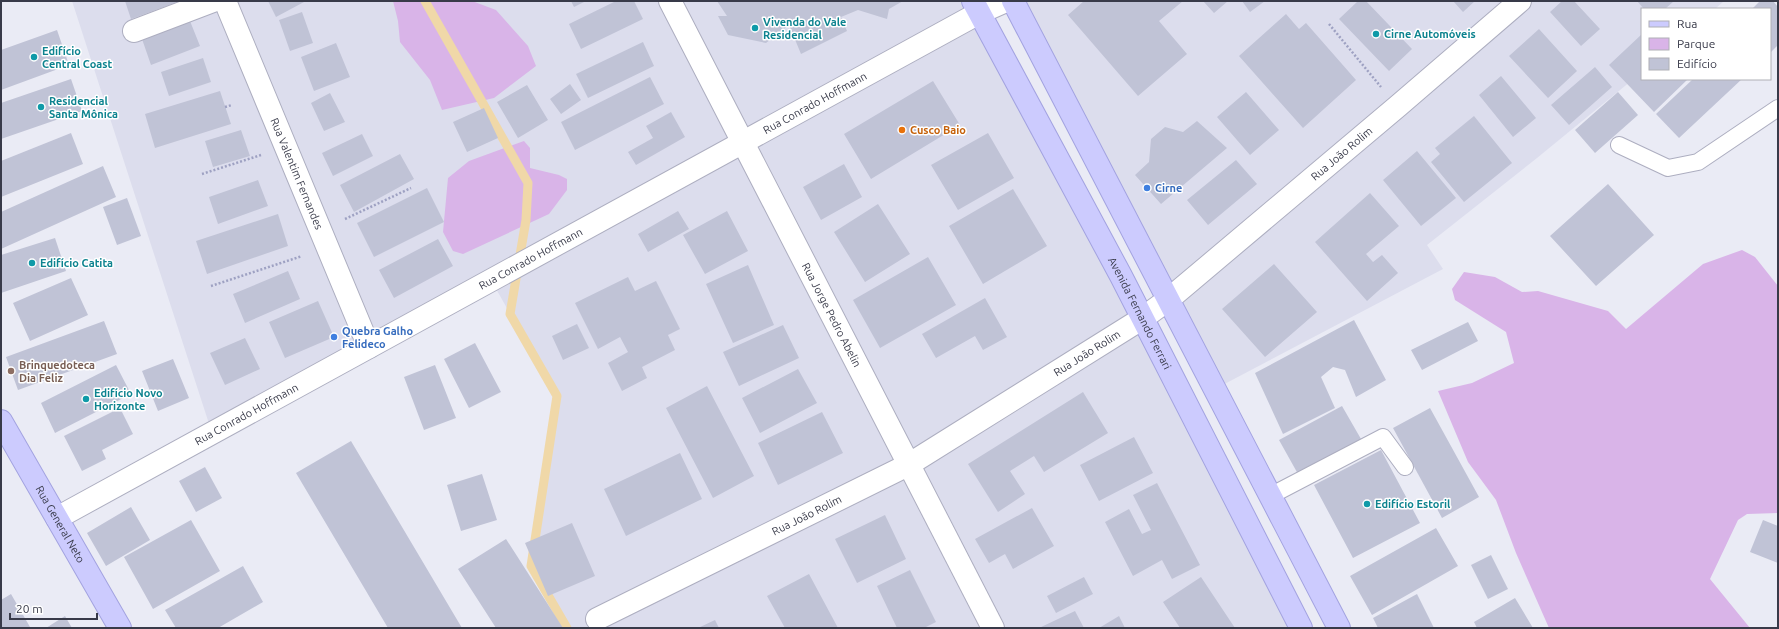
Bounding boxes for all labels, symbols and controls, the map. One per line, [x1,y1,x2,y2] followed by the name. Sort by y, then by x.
[1641,8,1771,80] legend
[763,16,846,41] place label: Vivenda do Vale Residencial
[1677,17,1698,30] text: Rua
[750,23,760,33] marker: Vivenda do Vale Residencial
[1384,28,1476,40] place label: Cirne Automóveis
[1371,29,1381,39] marker: Cirne Automóveis
[1677,37,1715,50] text: Parque
[42,45,113,70] place label: Edifício Central Coast
[29,52,39,62] marker: Edifício Central Coast
[1677,57,1717,70] text: Edifício
[761,70,869,136] street label: Rua Conrado Hoffmann
[49,95,118,120] place label: Residencial Santa Mônica
[36,102,46,112] marker: Residencial Santa Mônica
[268,116,325,231] street label: Rua Valentim Fernandes
[910,124,966,136] place label: Cusco Baio
[897,125,907,135] marker: Cusco Baio
[1308,125,1374,183] street label: Rua João Rolim
[1155,182,1182,194] place label: Cirne
[1142,183,1152,193] marker: Cirne
[477,225,584,292] street label: Rua Conrado Hoffmann
[1106,255,1174,371] street label: Avenida Fernando Ferrari
[40,257,113,269] place label: Edifício Catita
[27,258,37,268] marker: Edifício Catita
[800,261,864,369] street label: Rua Jorge Pedro Abelin
[342,325,413,350] place label: Quebra Galho Felideco
[1051,328,1122,378] street label: Rua João Rolim
[329,332,339,342] marker: Quebra Galho Felideco
[19,359,95,384] place label: Brinquedoteca Dia Feliz
[6,366,16,376] marker: Brinquedoteca Dia Feliz
[193,381,300,447] street label: Rua Conrado Hoffmann
[94,387,163,412] place label: Edifício Novo Horizonte
[81,394,91,404] marker: Edifício Novo Horizonte
[33,483,87,565] street label: Rua General Neto
[770,493,843,537] street label: Rua João Rolim
[1375,498,1451,510] place label: Edifício Estoril
[1362,499,1372,509] marker: Edifício Estoril
[10,595,97,621] scale bar
[16,602,43,615] text: 20 m

